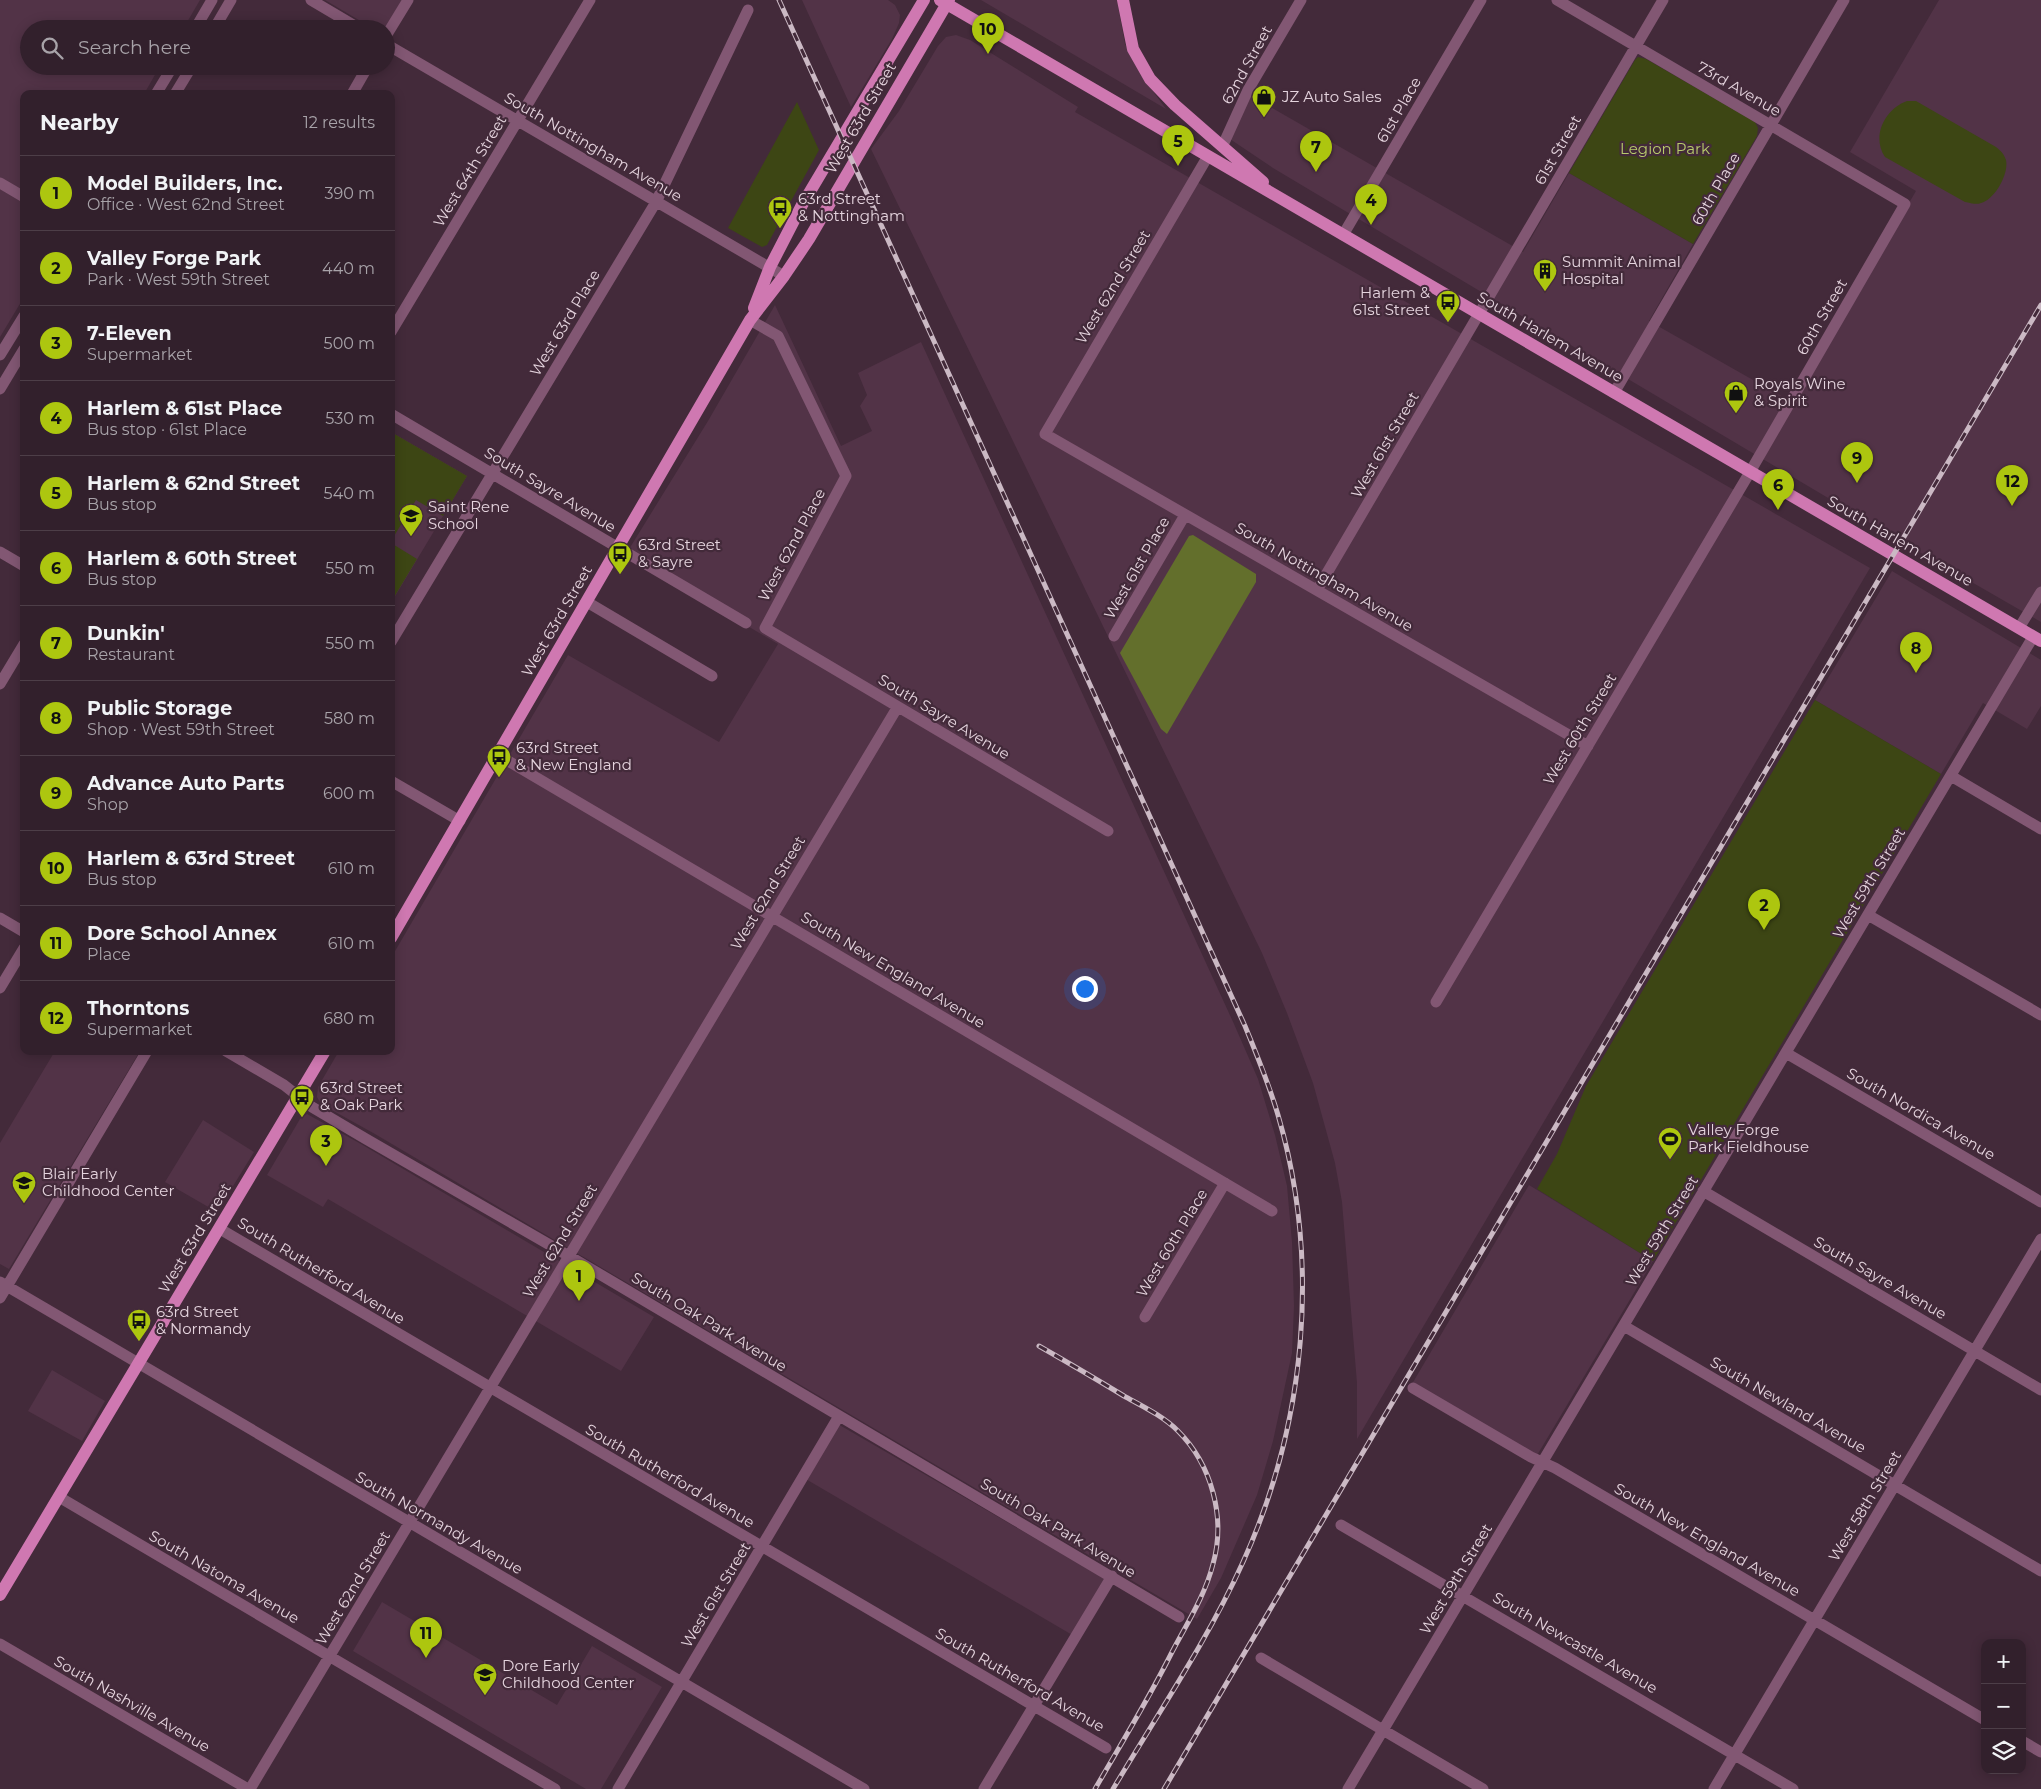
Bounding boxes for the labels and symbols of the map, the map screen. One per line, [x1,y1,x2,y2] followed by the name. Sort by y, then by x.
[972,13,1004,54] pin: 10
[1217,22,1276,108] street label: 62nd Street
[1694,57,1785,120] street label: 73rd Avenue
[821,59,900,177] street label: West 63rd Street
[1372,73,1425,146] street label: 61st Place
[1251,84,1277,118] shop icon: JZ Auto Sales
[1281,87,1382,106] place label: JZ Auto Sales
[501,88,686,205] street label: South Nottingham Avenue
[429,111,510,230] street label: West 64th Street
[1530,112,1585,188] street label: 61st Street
[1162,125,1194,166] pin: 5
[1300,131,1332,172] pin: 7
[1620,139,1710,158] park label: Legion Park
[1687,149,1744,228] street label: 60th Place
[1355,184,1387,225] pin: 4
[798,189,905,225] place label: 63rd Street & Nottingham
[767,195,793,229] bus stop icon: 63rd Street & Nottingham
[1071,226,1154,347] street label: West 62nd Street
[1562,252,1681,288] place label: Summit Animal Hospital
[1532,258,1558,292] building icon: Summit Animal Hospital
[525,266,604,379] street label: West 63rd Place
[1792,275,1851,358] street label: 60th Street
[1353,283,1430,319] place label: Harlem & 61st Street
[1474,287,1627,386] street label: South Harlem Avenue
[1435,289,1461,323] bus stop icon: Harlem & 61st Street
[1754,374,1846,410] place label: Royals Wine & Spirit
[1723,380,1749,414] shop icon: Royals Wine & Spirit
[1346,388,1423,501] street label: West 61st Street
[1841,442,1873,483] pin: 9
[481,443,620,536] street label: South Sayre Avenue
[1996,465,2028,506] pin: 12
[1762,469,1794,510] pin: 6
[754,485,829,604] street label: West 62nd Place
[1824,491,1977,590] street label: South Harlem Avenue
[428,497,509,533] place label: Saint Rene School
[398,503,424,537] school or university icon: Saint Rene School
[1100,513,1174,622] street label: West 61st Place
[1232,518,1417,635] street label: South Nottingham Avenue
[638,535,721,571] place label: 63rd Street & Sayre
[607,541,633,575] bus stop icon: 63rd Street & Sayre
[517,562,596,680] street label: West 63rd Street
[1900,632,1932,673] pin: 8
[1539,669,1620,788] street label: West 60th Street
[875,670,1014,763] street label: South Sayre Avenue
[516,738,632,774] place label: 63rd Street & New England
[486,744,512,778] bus stop icon: 63rd Street & New England
[1828,824,1909,941] street label: West 59th Street
[726,832,809,953] street label: West 62nd Street
[1748,889,1780,930] pin: 2
[798,907,989,1032] street label: South New England Avenue
[1072,976,1098,1002] your location
[1844,1063,1999,1164] street label: South Nordica Avenue
[320,1078,403,1114] place label: 63rd Street & Oak Park
[289,1084,315,1118] bus stop icon: 63rd Street & Oak Park
[1688,1120,1809,1156] place label: Valley Forge Park Fieldhouse
[310,1125,342,1166] pin: 3
[1657,1126,1683,1160] sports icon: Valley Forge Park Fieldhouse
[42,1164,174,1200] place label: Blair Early Childhood Center
[11,1170,37,1204] school or university icon: Blair Early Childhood Center
[1621,1172,1702,1289] street label: West 59th Street
[154,1179,235,1296] street label: West 63rd Street
[518,1180,601,1301] street label: West 62nd Street
[1132,1185,1211,1300] street label: West 60th Place
[234,1213,408,1328] street label: South Rutherford Avenue
[1810,1232,1950,1323] street label: South Sayre Avenue
[563,1260,595,1301] pin: 1
[628,1268,790,1376] street label: South Oak Park Avenue
[156,1302,251,1338] place label: 63rd Street & Normandy
[126,1308,152,1342] bus stop icon: 63rd Street & Normandy
[1707,1352,1870,1457] street label: South Newland Avenue
[582,1419,758,1532] street label: South Rutherford Avenue
[1824,1447,1905,1565] street label: West 58th Street
[352,1467,526,1578] street label: South Normandy Avenue
[977,1474,1139,1582] street label: South Oak Park Avenue
[1611,1479,1803,1601] street label: South New England Avenue
[1415,1520,1496,1637] street label: West 59th Street
[146,1526,303,1627] street label: South Natoma Avenue
[311,1527,394,1648] street label: West 62nd Street
[677,1539,754,1651] street label: West 61st Street
[1489,1588,1661,1698] street label: South Newcastle Avenue
[410,1617,442,1658] pin: 11
[932,1623,1108,1736] street label: South Rutherford Avenue
[51,1651,214,1756] street label: South Nashville Avenue
[502,1656,634,1692] place label: Dore Early Childhood Center
[472,1662,498,1696] school or university icon: Dore Early Childhood Center

